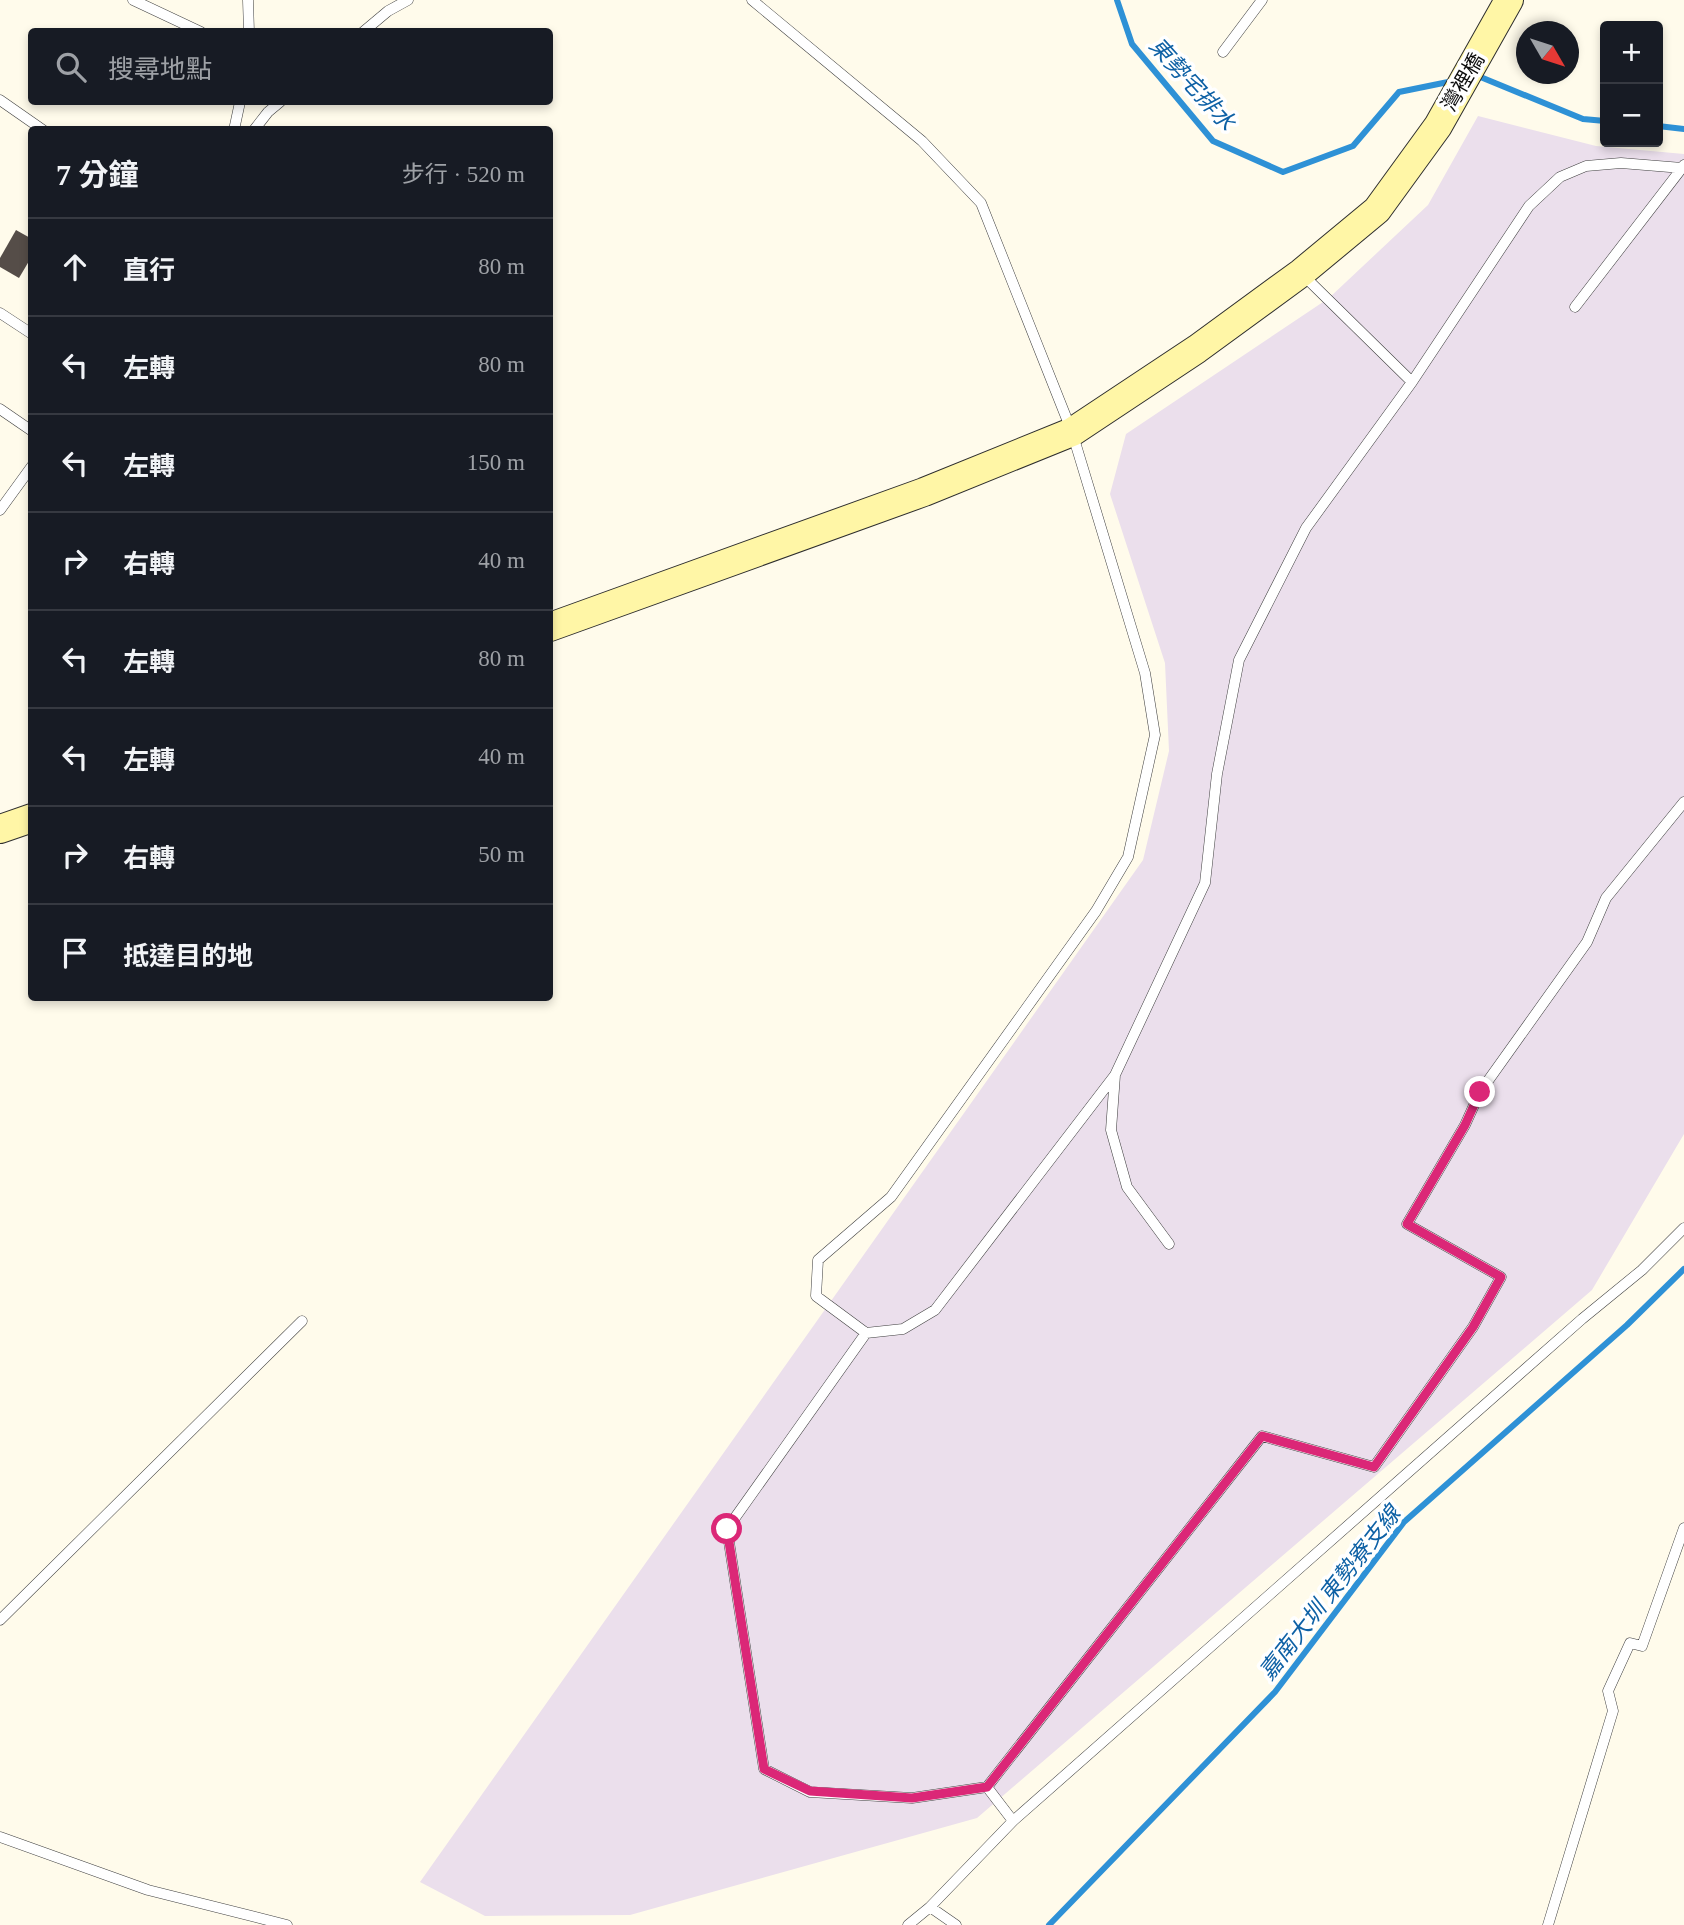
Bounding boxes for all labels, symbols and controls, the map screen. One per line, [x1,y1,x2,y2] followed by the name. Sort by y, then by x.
[1516,21,1579,84] north arrow
[1600,21,1663,147] map controls
[1600,21,1663,84] button: +
[28,28,553,105] search box
[1144,33,1240,136] water label: 東勢宅排水
[52,48,90,86] icon: search
[1437,49,1489,115] street label: 灣裡橋
[108,55,212,84] text: 搜尋地點
[1600,84,1663,147] button: −
[56,158,139,191] text: 7 分鐘
[402,162,525,187] text: 步行 · 520 m
[56,248,94,286] icon: ahead
[478,254,525,279] text: 80 m
[123,256,175,285] text: 直行
[56,346,94,384] icon: left
[478,352,525,377] text: 80 m
[123,354,175,383] text: 左轉
[56,444,94,482] icon: left
[467,450,525,475] text: 150 m
[123,452,175,481] text: 左轉
[56,542,94,580] icon: right
[478,548,525,573] text: 40 m
[123,550,175,579] text: 右轉
[56,640,94,678] icon: left
[478,646,525,671] text: 80 m
[123,648,175,677] text: 左轉
[56,738,94,776] icon: left
[478,744,525,769] text: 40 m
[123,746,175,775] text: 左轉
[56,836,94,874] icon: right
[478,842,525,867] text: 50 m
[123,844,175,873] text: 右轉
[56,934,94,972] icon: arrive
[123,942,253,971] text: 抵達目的地
[1464,1076,1495,1107] route end
[1255,1499,1407,1685] water label: 嘉南大圳 東勢寮支線
[711,1513,742,1544] route start

